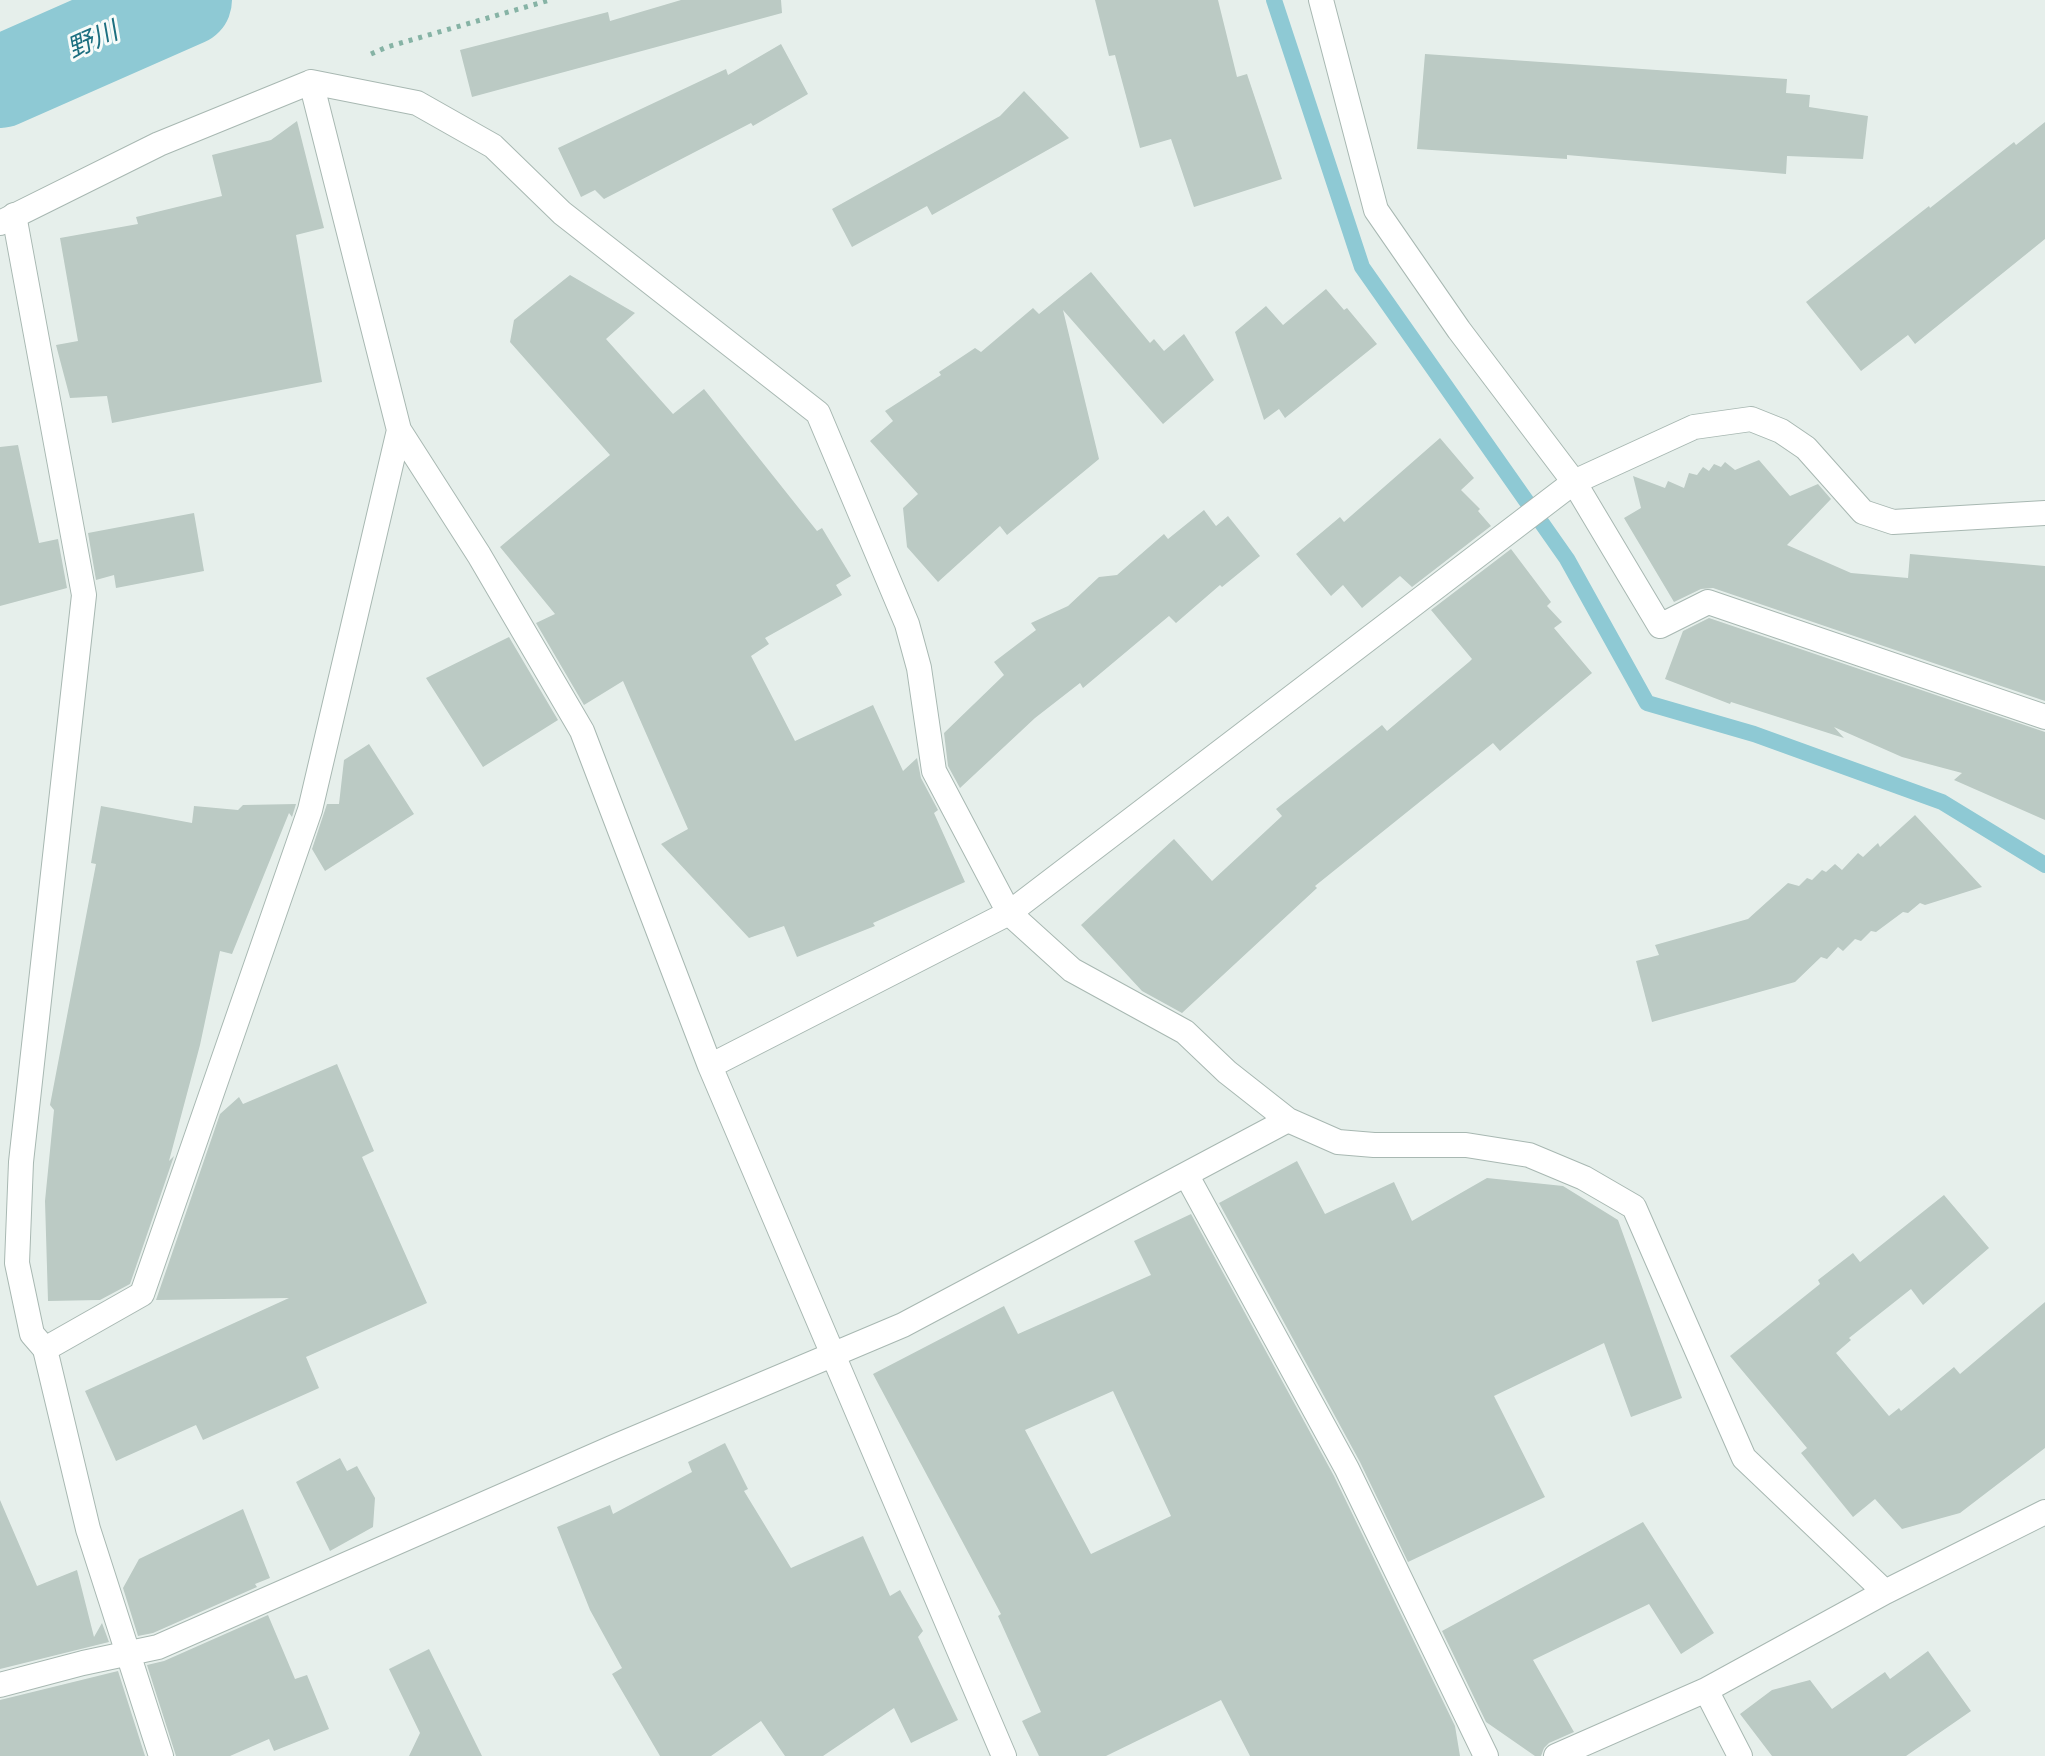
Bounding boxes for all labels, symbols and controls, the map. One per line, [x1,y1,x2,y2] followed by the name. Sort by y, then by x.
[63,16,123,66] water label: 野川

